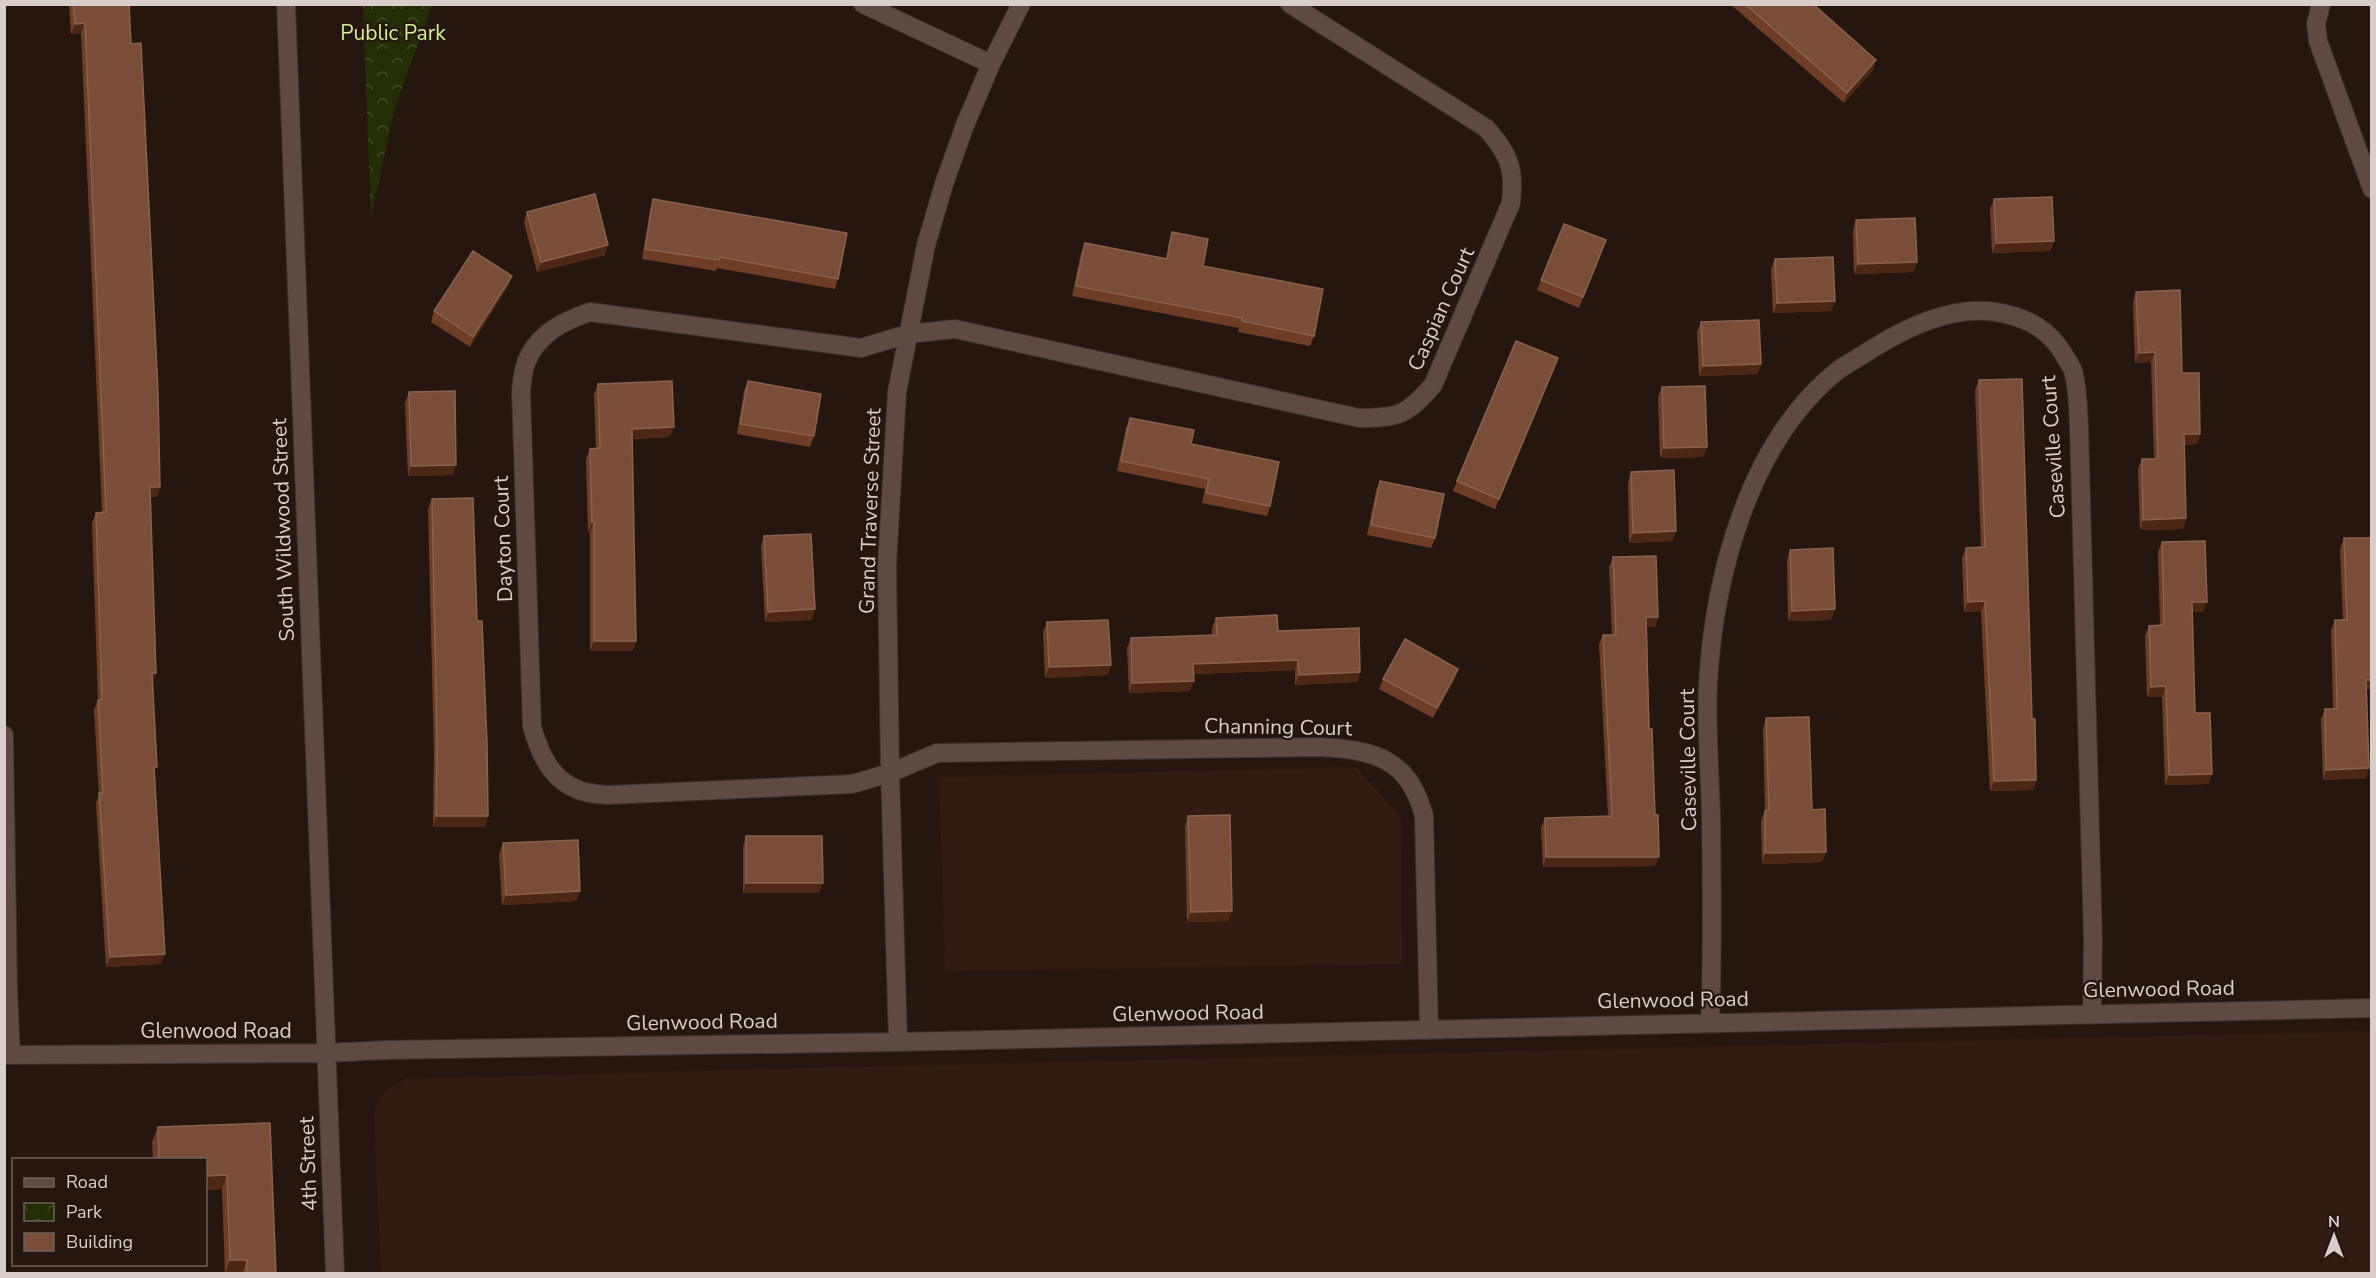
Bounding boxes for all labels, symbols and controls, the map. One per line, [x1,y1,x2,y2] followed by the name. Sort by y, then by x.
[340,19,446,47] park label: Public Park
[1401,242,1481,375] street label: Caspian Court
[2034,374,2072,519] street label: Caseville Court
[852,407,888,614] street label: Grand Traverse Street
[265,417,301,642] street label: South Wildwood Street
[487,475,519,603] street label: Dayton Court
[1673,688,1703,832] street label: Caseville Court
[1204,712,1353,742] street label: Channing Court
[2083,974,2235,1004] street label: Glenwood Road
[1597,985,1749,1015] street label: Glenwood Road
[1112,998,1264,1028] street label: Glenwood Road
[626,1007,778,1037] street label: Glenwood Road
[140,1017,292,1045] street label: Glenwood Road
[292,1116,324,1212] street label: 4th Street
[12,1158,207,1266] legend
[66,1170,108,1194] text: Road
[66,1200,103,1224] text: Park
[2304,1206,2364,1266] north arrow
[2328,1211,2340,1233] text: N
[66,1230,133,1254] text: Building

